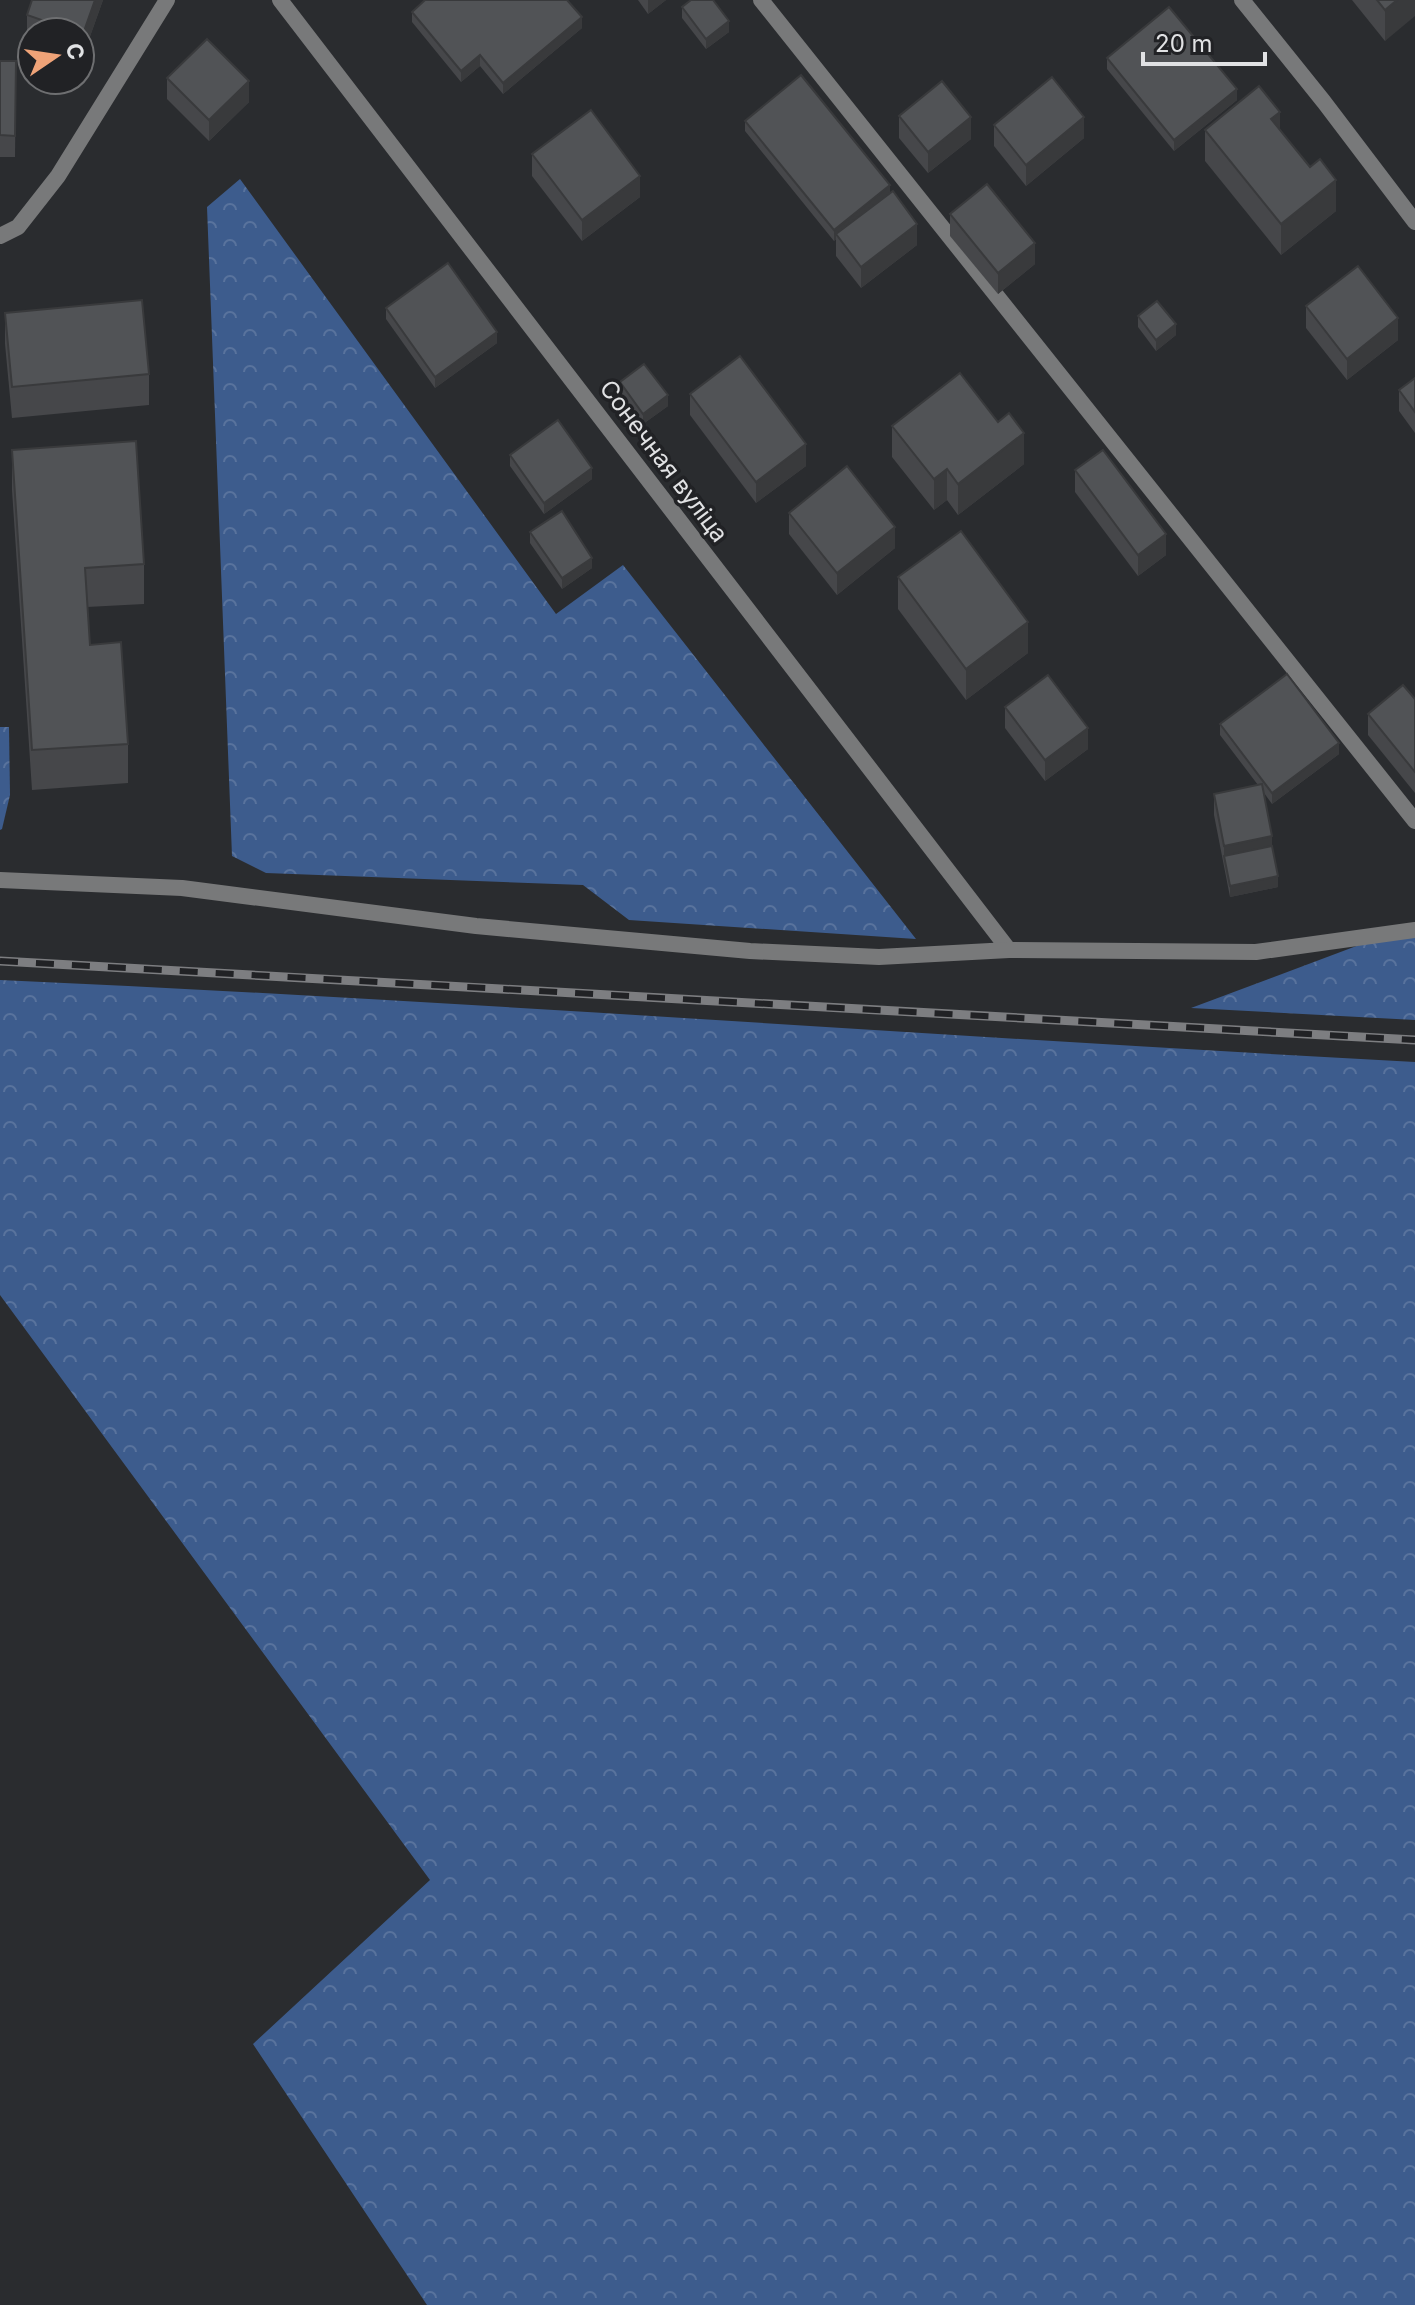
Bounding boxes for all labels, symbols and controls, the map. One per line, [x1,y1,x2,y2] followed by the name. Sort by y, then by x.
[16,16,96,96] north arrow
[1143,16,1265,66] scale bar
[1155,29,1213,58] text: 20 m
[61,41,90,62] text: С
[594,374,734,548] street label: Сонечная вуліца

